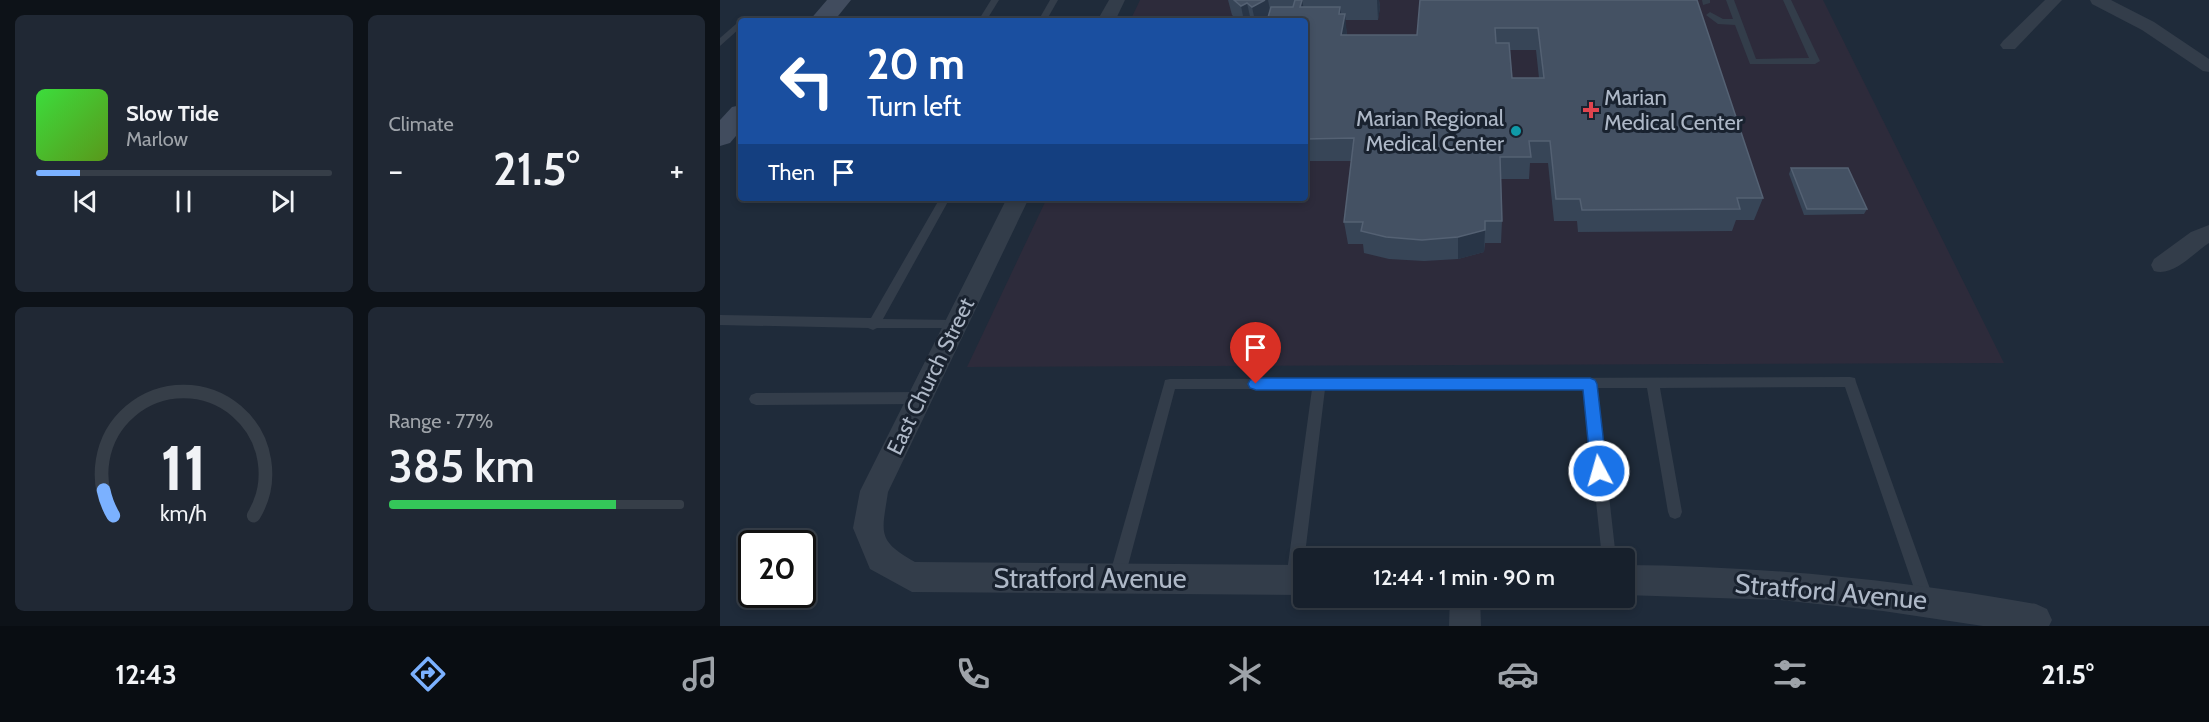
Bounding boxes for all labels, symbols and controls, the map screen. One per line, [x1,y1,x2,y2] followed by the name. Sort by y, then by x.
[867,38,965,90] text: 20 m
[768,42,846,120] icon: left
[1604,84,1743,136] place label: Marian Medical Center
[867,90,961,123] text: Turn left
[126,100,219,127] text: Slow Tide
[1582,101,1600,119] marker: Marian Medical Center
[1356,105,1505,157] place label: Marian Regional Medical Center
[389,112,454,136] text: Climate
[1509,124,1523,138] marker: Marian Regional Medical Center
[126,127,188,151] text: Marlow
[493,142,580,196] text: 21.5°
[389,150,403,190] text: −
[669,150,684,190] text: +
[827,156,860,189] icon: arrive
[768,159,815,186] text: Then
[69,185,102,218] icon: previous
[167,185,200,218] icon: pause
[266,185,299,218] icon: next
[881,293,980,459] street label: East Church Street
[1230,322,1281,384] pin
[1239,331,1272,364] icon: arrive
[389,409,493,433] text: Range · 77%
[161,430,207,506] text: 11
[389,439,535,493] text: 385 km
[1567,439,1631,503] position arrow
[160,500,207,526] text: km/h
[738,530,816,608] speed limit sign: 20
[994,562,1187,595] street label: Stratford Avenue
[1373,564,1555,591] text: 12:44 · 1 min · 90 m
[1733,567,1929,616] street label: Stratford Avenue
[407,653,449,695] icon: directions
[679,653,721,695] icon: music
[952,653,994,695] icon: phone
[1224,653,1266,695] icon: climate
[1497,653,1539,695] icon: car
[1769,653,1811,695] icon: filters
[115,658,177,691] text: 12:43
[2041,658,2094,691] text: 21.5°

